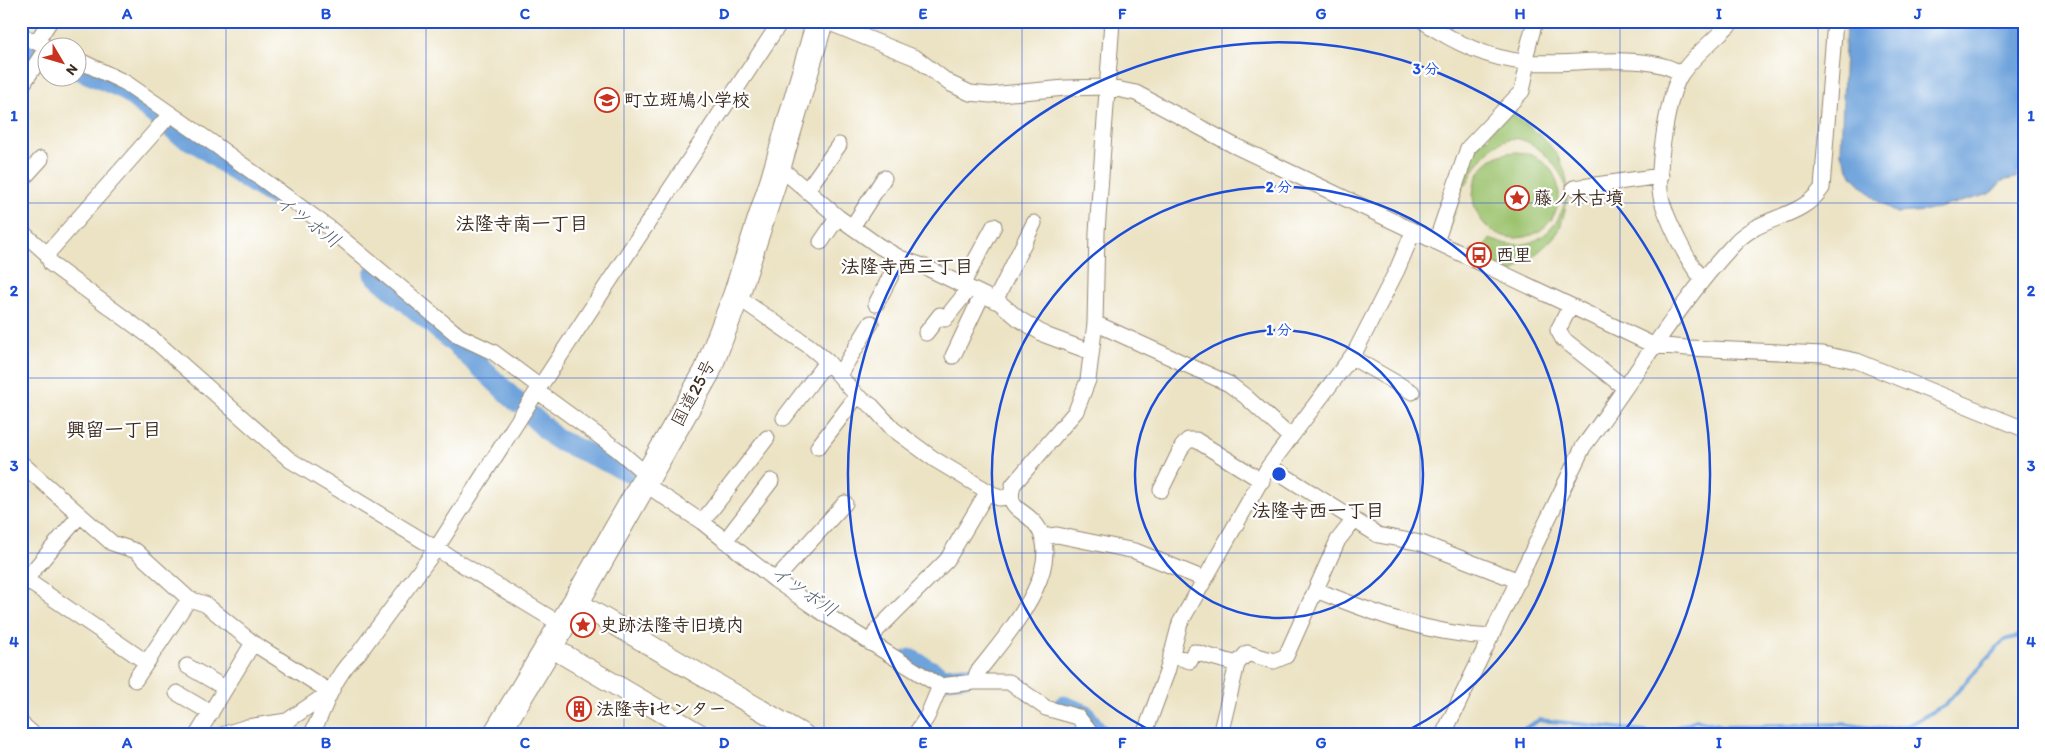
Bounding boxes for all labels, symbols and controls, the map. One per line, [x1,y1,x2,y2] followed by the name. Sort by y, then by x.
[121,4,133,23] text: A
[321,4,332,23] text: B
[520,4,531,23] text: C
[719,4,730,23] text: D
[919,4,928,23] text: E
[1118,4,1127,23] text: F
[1315,4,1327,23] text: G
[1514,4,1526,23] text: H
[1716,4,1722,23] text: I
[1913,4,1922,23] text: J
[38,38,88,88] north arrow
[1413,60,1439,78] text: 3 分
[62,61,81,79] text: N
[594,87,620,113] school or university icon: 町立斑鳩小学校
[624,89,750,111] place label: 町立斑鳩小学校
[10,106,18,125] text: 1
[2027,106,2035,125] text: 1
[1266,178,1292,196] text: 2 分
[1504,185,1530,211] place icon: 藤ノ木古墳
[1534,187,1624,209] place label: 藤ノ木古墳
[270,189,346,253] water label: イツボ川
[455,212,589,235] district label: 法隆寺南一丁目
[1466,242,1492,268] bus stop icon: 西里
[1496,244,1532,266] place label: 西里
[840,255,974,278] district label: 法隆寺西三丁目
[10,281,19,300] text: 2
[2027,281,2036,300] text: 2
[1266,321,1292,339] text: 1 分
[666,356,720,430] street label: 国道25号
[66,418,162,441] district label: 興留一丁目
[10,456,19,475] text: 3
[2027,456,2036,475] text: 3
[1270,465,1288,483] centre of rings
[1251,499,1385,522] district label: 法隆寺西一丁目
[766,560,842,622] water label: イツボ川
[570,612,596,638] place icon: 史跡法隆寺旧境内
[600,614,744,636] place label: 史跡法隆寺旧境内
[9,632,19,651] text: 4
[2026,632,2036,651] text: 4
[566,696,592,722] building icon: 法隆寺iセンター
[596,698,727,720] place label: 法隆寺iセンター
[121,733,133,752] text: A
[321,733,332,752] text: B
[520,733,531,752] text: C
[719,733,730,752] text: D
[919,733,928,752] text: E
[1118,733,1127,752] text: F
[1315,733,1327,752] text: G
[1514,733,1526,752] text: H
[1716,733,1722,752] text: I
[1913,733,1922,752] text: J

